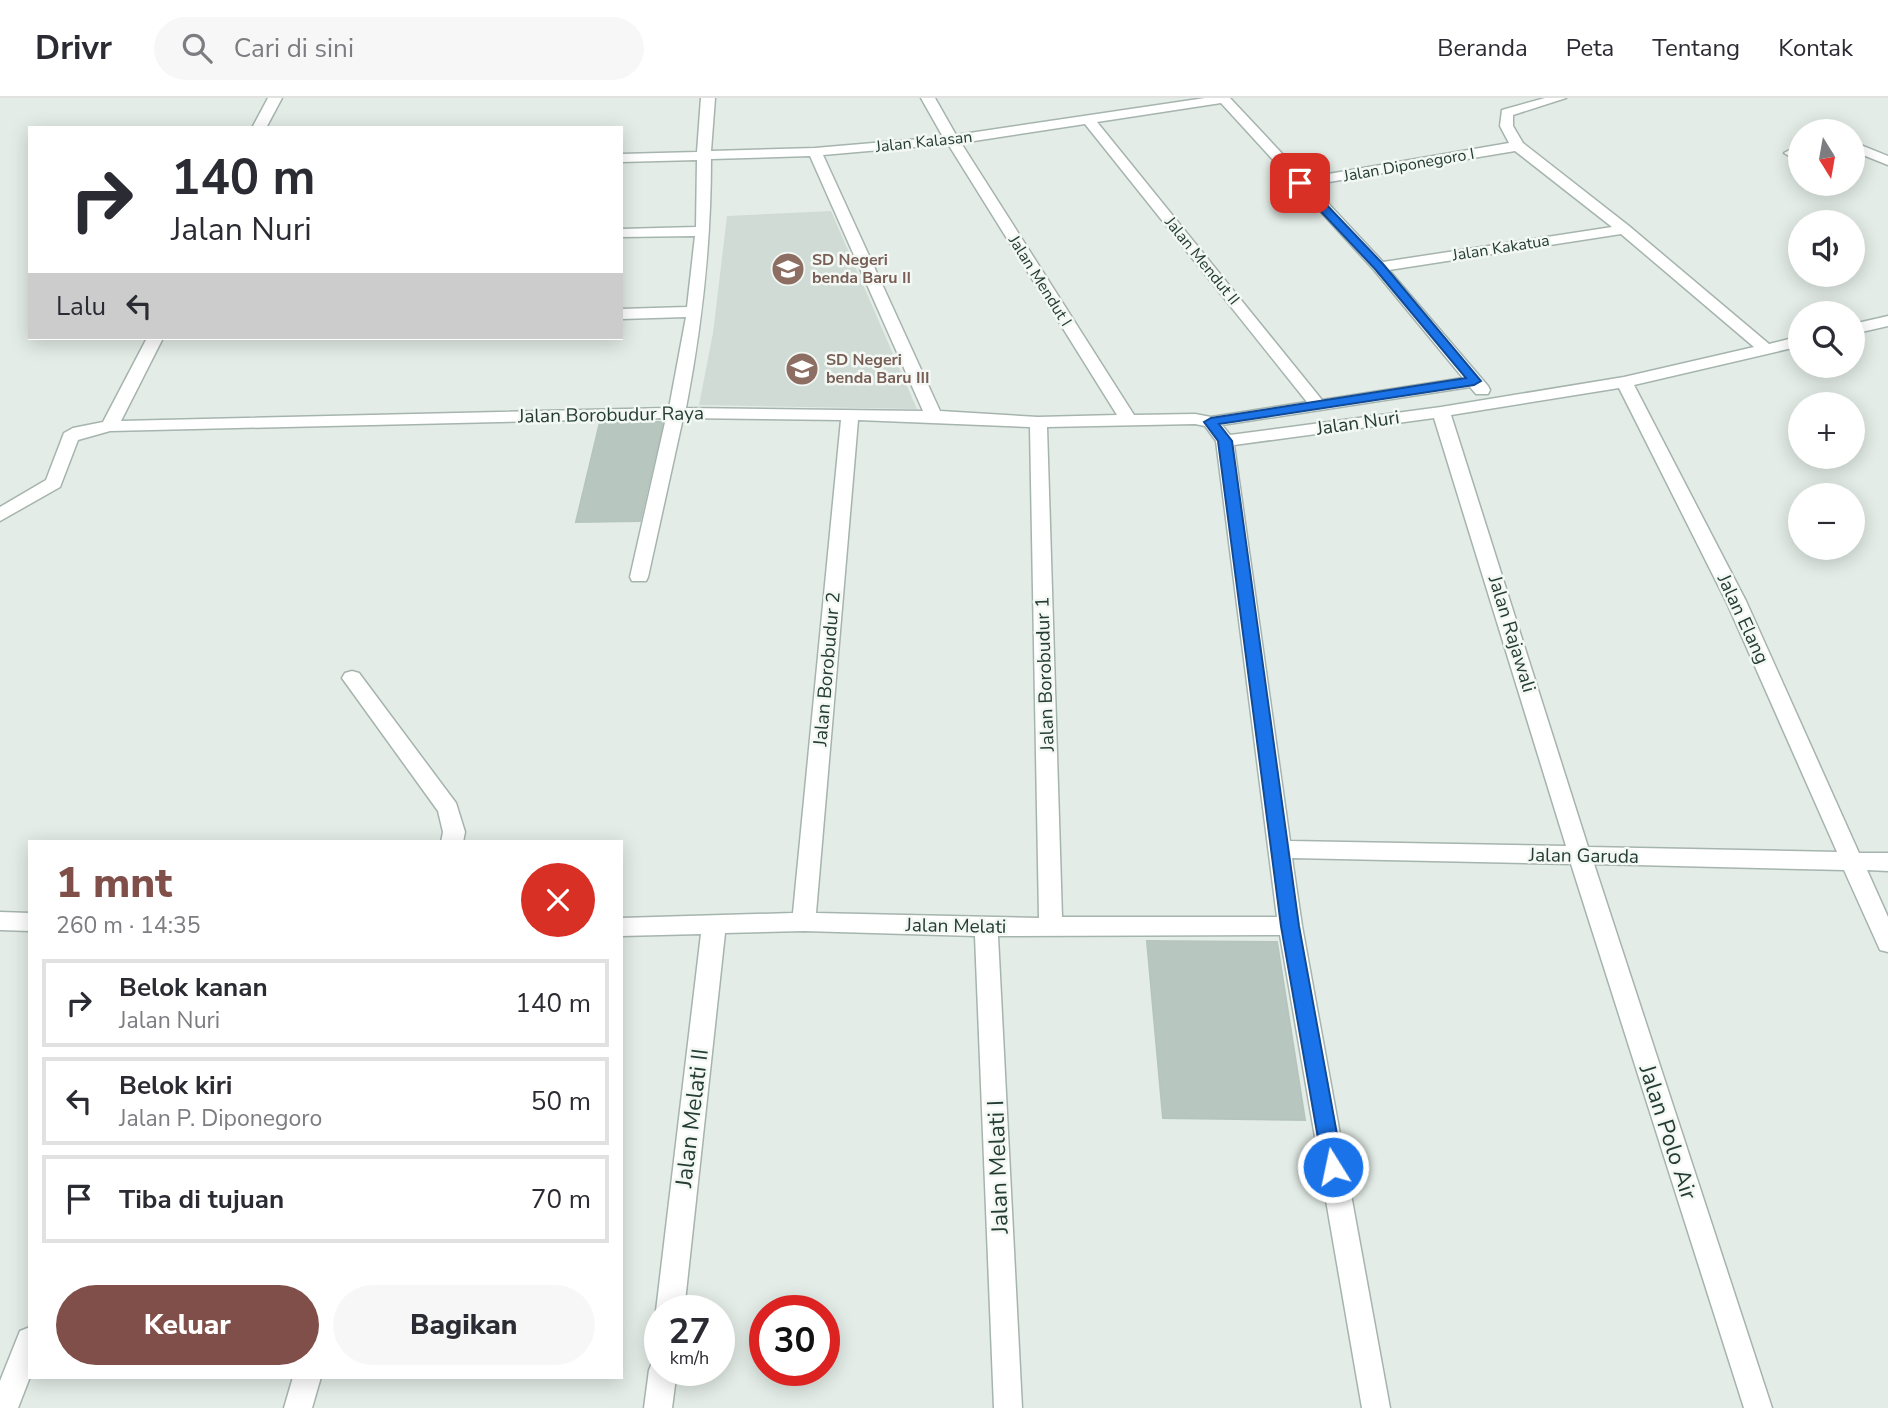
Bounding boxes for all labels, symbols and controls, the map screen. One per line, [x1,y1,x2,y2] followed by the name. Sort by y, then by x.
[154,17,644,80] search box
[35,26,112,71] text: Drivr
[178,29,216,67] icon: search
[234,31,354,66] text: Cari di sini
[1437,32,1528,64] text: Beranda
[1566,32,1614,64] text: Peta
[1652,32,1740,64] text: Tentang
[1778,32,1853,64] text: Kontak
[1788,119,1866,196] north arrow
[1788,119,1865,560] map controls
[874,126,973,158] street label: Jalan Kalasan
[1341,143,1476,188] street label: Jalan Diponegoro I
[171,144,315,211] text: 140 m
[1270,153,1330,213] pin
[56,154,147,245] icon: right
[1281,164,1319,202] icon: arrive
[171,208,312,251] text: Jalan Nuri
[1788,210,1865,287] button: sound
[1159,211,1244,310] street label: Jalan Mendut II
[1450,229,1551,267] street label: Jalan Kakatua
[1003,230,1077,331] street label: Jalan Mendut I
[812,249,911,289] place label: SD Negeri benda Baru II
[769,250,807,288] school or university icon: SD Negeri benda Baru II
[120,287,158,325] icon: left
[56,289,106,324] text: Lalu
[1788,301,1865,378] button: search
[826,349,929,389] place label: SD Negeri benda Baru III
[783,350,821,388] school or university icon: SD Negeri benda Baru III
[1788,392,1865,469] button: +
[517,400,704,430] street label: Jalan Borobudur Raya
[1314,404,1401,442] street label: Jalan Nuri
[1788,483,1865,560] button: −
[1710,569,1775,668] street label: Jalan Elang
[1482,572,1542,696] street label: Jalan Rajawali
[807,591,847,748] street label: Jalan Borobudur 2
[1029,596,1061,753] street label: Jalan Borobudur 1
[1528,842,1639,870] street label: Jalan Garuda
[56,855,172,912] text: 1 mnt
[521,863,595,937] button: close
[56,910,201,941] text: 260 m · 14:35
[904,912,1007,940] street label: Jalan Melati
[119,970,268,1005] text: Belok kanan
[60,984,98,1022] icon: right
[515,986,591,1021] text: 140 m
[119,1005,220,1036] text: Jalan Nuri
[668,1047,716,1190] street label: Jalan Melati II
[1631,1060,1705,1204] street label: Jalan Polo Air
[119,1068,232,1103] text: Belok kiri
[60,1082,98,1120] icon: left
[531,1084,591,1119] text: 50 m
[980,1100,1016,1235] street label: Jalan Melati I
[119,1103,322,1134] text: Jalan P. Diponegoro
[1296,1130,1370,1204] position arrow
[60,1180,98,1218] icon: arrive
[119,1182,284,1217] text: Tiba di tujuan
[531,1182,591,1217] text: 70 m
[56,1285,319,1365] button: Keluar
[333,1285,595,1365] button: Bagikan
[749,1295,840,1386] speed limit sign: 30
[668,1308,711,1355] text: 27
[670,1346,709,1370] text: km/h

